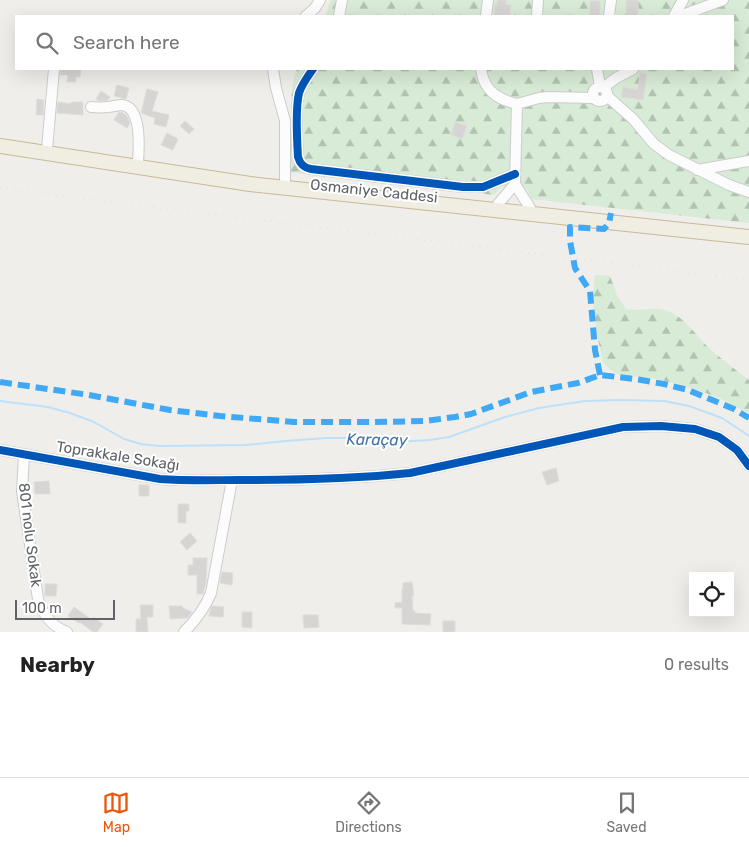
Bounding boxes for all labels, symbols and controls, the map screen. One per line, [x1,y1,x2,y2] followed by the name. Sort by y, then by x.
[15,15,734,70] search box
[33,29,61,57] icon: search
[73,31,180,54] text: Search here
[309,175,439,207] street label: Osmaniye Caddesi
[346,429,409,450] water label: Karaçay
[55,437,181,475] street label: Toprakkale Sokağı
[15,482,45,588] street label: 801 nolu Sokak
[689,572,734,617] map controls
[689,572,734,617] button: locate
[15,597,115,620] scale bar
[22,600,62,617] text: 100 m
[20,652,95,677] text: Nearby
[664,655,729,674] text: 0 results
[102,789,130,836] tab: Map
[335,789,402,836] tab: Directions
[607,789,647,836] tab: Saved

